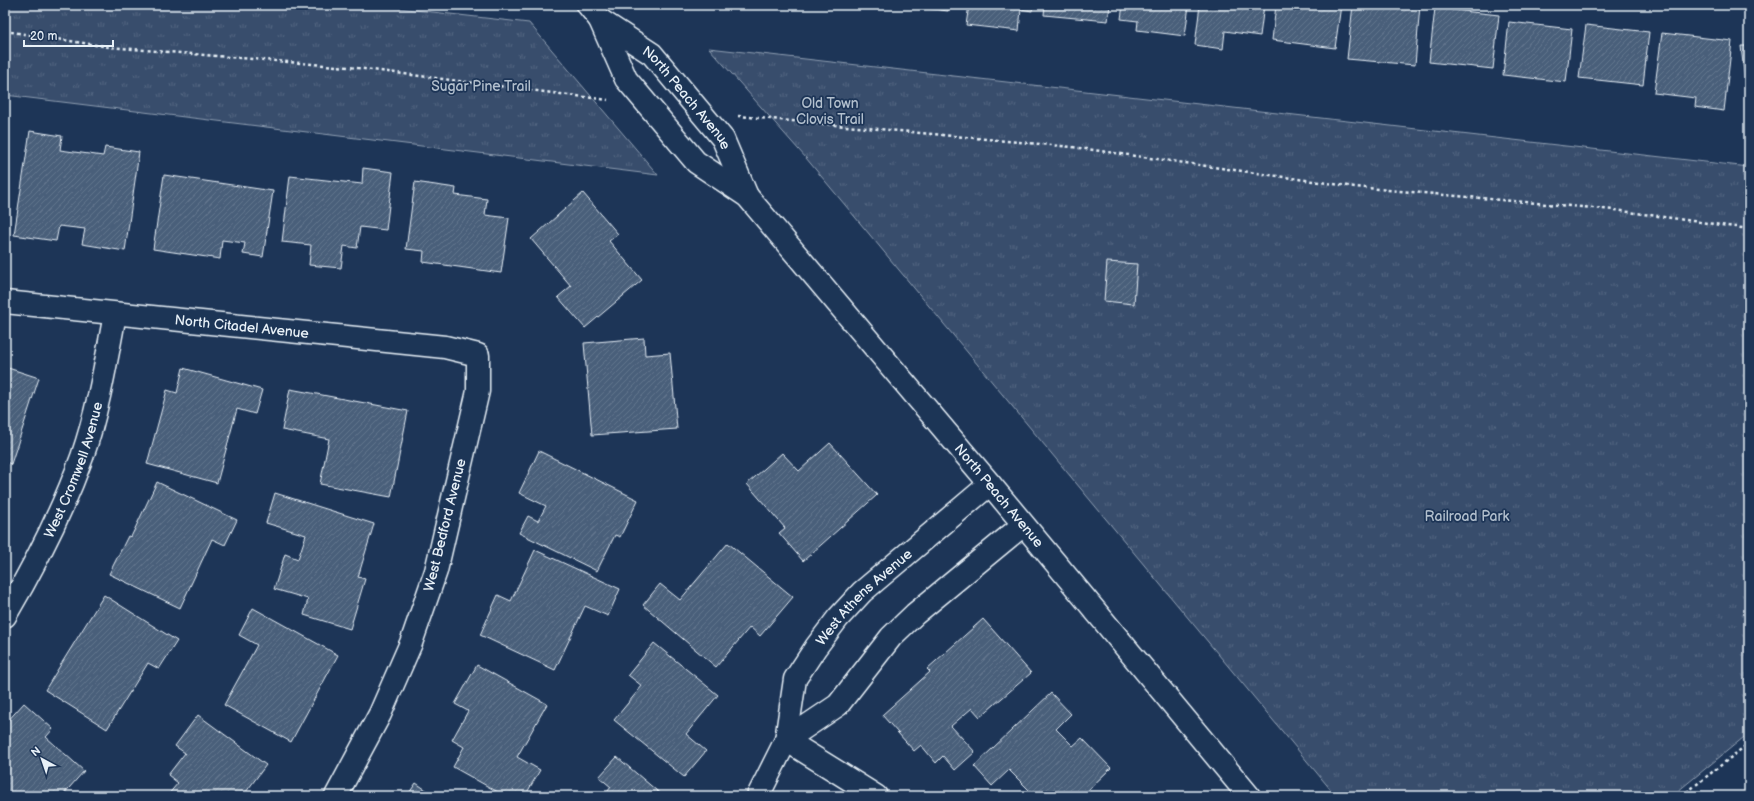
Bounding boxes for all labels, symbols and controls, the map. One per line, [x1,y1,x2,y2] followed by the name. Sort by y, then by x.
[24,22,113,48] scale bar
[30,29,57,44] text: 20 m
[640,42,735,152] street label: North Peach Avenue
[431,78,531,95] park label: Sugar Pine Trail
[796,95,864,128] park label: Old Town Clovis Trail
[174,311,310,342] street label: North Citadel Avenue
[40,400,106,541] street label: West Cromwell Avenue
[951,440,1047,551] street label: North Peach Avenue
[420,457,470,593] street label: West Bedford Avenue
[1425,508,1510,525] park label: Railroad Park
[812,545,915,649] street label: West Athens Avenue
[22,739,62,779] north arrow
[29,744,43,759] text: N

